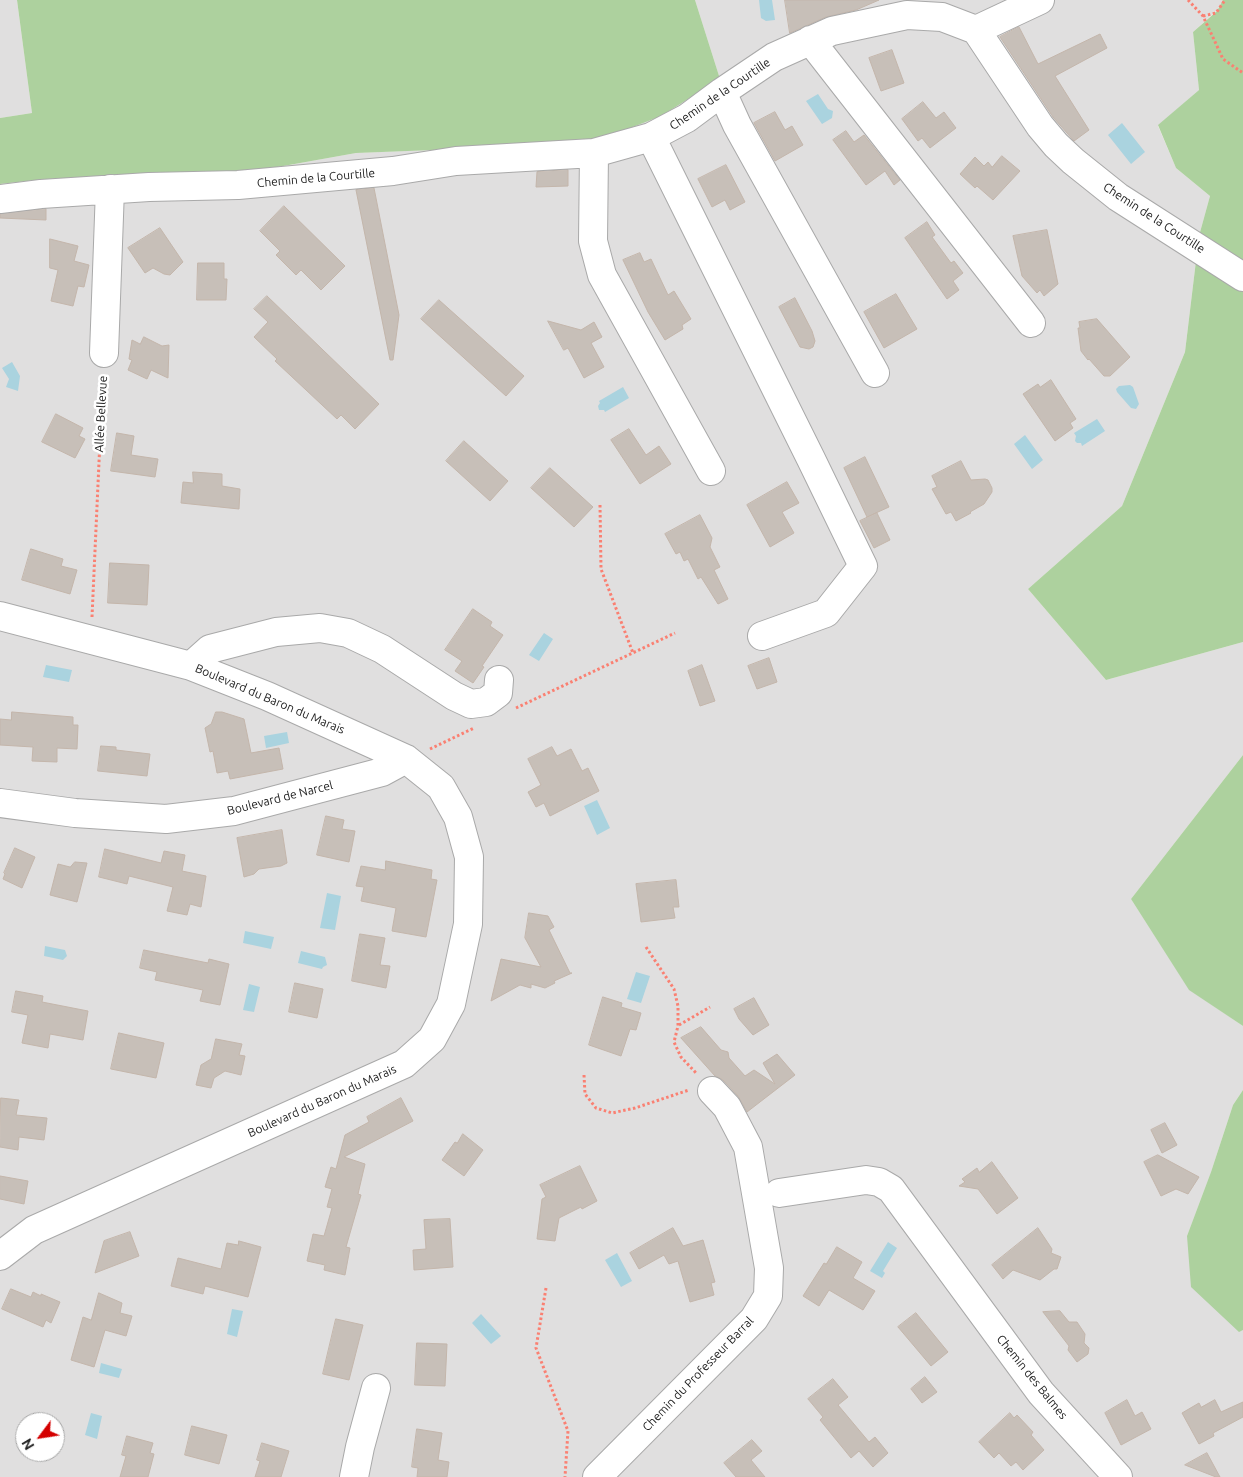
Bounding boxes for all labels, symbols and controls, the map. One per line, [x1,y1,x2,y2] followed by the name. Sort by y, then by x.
[667,55,773,133] street label: Chemin de la Courtille
[256,166,376,190] street label: Chemin de la Courtille
[1100,180,1208,256] street label: Chemin de la Courtille
[92,375,110,453] street label: Allée Bellevue
[193,661,347,737] street label: Boulevard du Baron du Marais
[226,778,334,818] street label: Boulevard de Narcel
[245,1062,399,1140] street label: Boulevard du Baron du Marais
[639,1314,757,1434] street label: Chemin du Professeur Barral
[994,1332,1070,1422] street label: Chemin des Balmes
[15,1412,65,1462] north arrow
[18,1436,38,1453] text: N

